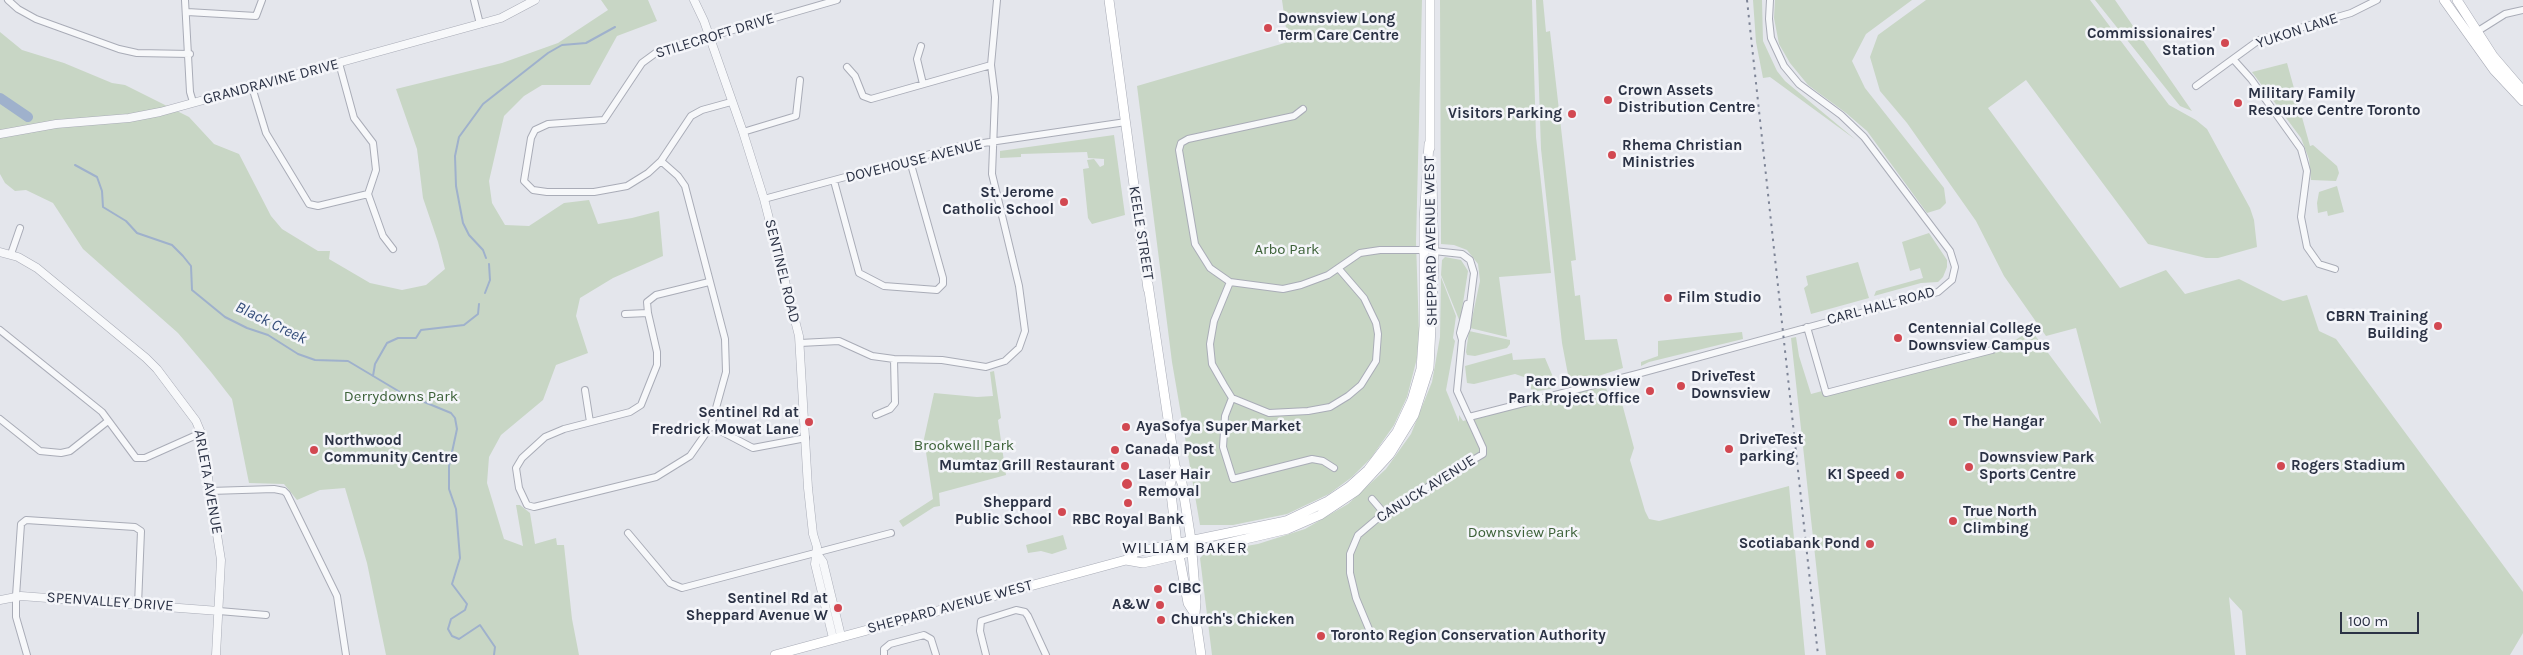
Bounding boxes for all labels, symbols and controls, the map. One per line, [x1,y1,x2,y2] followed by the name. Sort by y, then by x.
[653,9,777,63] street label: STILECROFT DRIVE
[2254,9,2340,53] street label: YUKON LANE
[1278,10,1399,45] place label: Downsview Long Term Care Centre
[1262,22,1274,34] marker: Downsview Long Term Care Centre
[2087,25,2215,60] place label: Commissionaires' Station
[2219,37,2231,49] marker: Commissionaires' Station
[201,55,341,109] street label: GRANDRAVINE DRIVE
[1618,82,1755,117] place label: Crown Assets Distribution Centre
[2248,85,2421,120] place label: Military Family Resource Centre Toronto
[1602,94,1614,106] marker: Crown Assets Distribution Centre
[2232,97,2244,109] marker: Military Family Resource Centre Toronto
[1448,105,1562,123] place label: Visitors Parking
[1566,108,1578,120] marker: Visitors Parking
[844,135,984,187] street label: DOVEHOUSE AVENUE
[1622,137,1742,172] place label: Rhema Christian Ministries
[1606,149,1618,161] marker: Rhema Christian Ministries
[1421,156,1441,326] street label: SHEPPARD AVENUE WEST
[942,184,1054,219] place label: St. Jerome Catholic School
[1125,185,1157,281] street label: KEELE STREET
[1058,196,1070,208] marker: St. Jerome Catholic School
[760,217,804,325] street label: SENTINEL ROAD
[1254,241,1320,259] park label: Arbo Park
[1825,283,1937,329] street label: CARL HALL ROAD
[1678,289,1761,307] place label: Film Studio
[1662,292,1674,304] marker: Film Studio
[232,297,310,349] water label: Black Creek
[2326,308,2428,343] place label: CBRN Training Building
[1908,320,2050,355] place label: Centennial College Downsview Campus
[2432,320,2444,332] marker: CBRN Training Building
[1892,332,1904,344] marker: Centennial College Downsview Campus
[1691,368,1770,403] place label: DriveTest Downsview
[1508,373,1640,408] place label: Parc Downsview Park Project Office
[1675,380,1687,392] marker: DriveTest Downsview
[1644,385,1656,397] marker: Parc Downsview Park Project Office
[344,388,458,406] park label: Derrydowns Park
[651,404,799,439] place label: Sentinel Rd at Fredrick Mowat Lane
[1963,413,2044,431] place label: The Hangar
[803,416,815,428] marker: Sentinel Rd at Fredrick Mowat Lane
[1947,416,1959,428] marker: The Hangar
[1136,418,1301,436] place label: AyaSofya Super Market
[1120,421,1132,433] marker: AyaSofya Super Market
[190,428,226,536] street label: ARLETA AVENUE
[1739,431,1804,466] place label: DriveTest parking
[324,432,458,467] place label: Northwood Community Centre
[914,437,1014,455] park label: Brookwell Park
[1125,441,1214,459] place label: Canada Post
[1723,443,1735,455] marker: DriveTest parking
[308,444,320,456] marker: Northwood Community Centre
[1109,444,1121,456] marker: Canada Post
[1979,449,2094,484] place label: Downsview Park Sports Centre
[1373,451,1479,527] street label: CANUCK AVENUE
[939,457,1115,475] place label: Mumtaz Grill Restaurant
[2291,457,2405,475] place label: Rogers Stadium
[1119,460,1131,472] marker: Mumtaz Grill Restaurant
[2275,460,2287,472] marker: Rogers Stadium
[1963,461,1975,473] marker: Downsview Park Sports Centre
[1138,466,1210,501] place label: Laser Hair Removal
[1827,466,1890,484] place label: K1 Speed
[1894,469,1906,481] marker: K1 Speed
[1120,477,1134,491] marker: Laser Hair Removal
[955,494,1052,529] place label: Sheppard Public School
[1122,497,1134,509] marker: RBC Royal Bank
[1963,503,2037,538] place label: True North Climbing
[1056,506,1068,518] marker: Sheppard Public School
[1072,511,1184,529] place label: RBC Royal Bank
[1947,515,1959,527] marker: True North Climbing
[1468,524,1578,542] park label: Downsview Park
[1739,535,1860,553] place label: Scotiabank Pond
[1121,538,1249,558] district label: WILLIAM BAKER
[1864,538,1876,550] marker: Scotiabank Pond
[865,576,1035,638] street label: SHEPPARD AVENUE WEST
[1168,580,1201,598] place label: CIBC
[1152,583,1164,595] marker: CIBC
[46,589,174,615] street label: SPENVALLEY DRIVE
[686,590,828,625] place label: Sentinel Rd at Sheppard Avenue W
[1112,596,1150,614] place label: A&W
[1154,599,1166,611] marker: A&W
[832,602,844,614] marker: Sentinel Rd at Sheppard Avenue W
[2343,602,2422,634] scale bar
[1171,611,1295,629] place label: Church's Chicken
[2348,612,2388,630] text: 100 m
[1155,614,1167,626] marker: Church's Chicken
[1331,627,1606,645] place label: Toronto Region Conservation Authority
[1315,630,1327,642] marker: Toronto Region Conservation Authority

